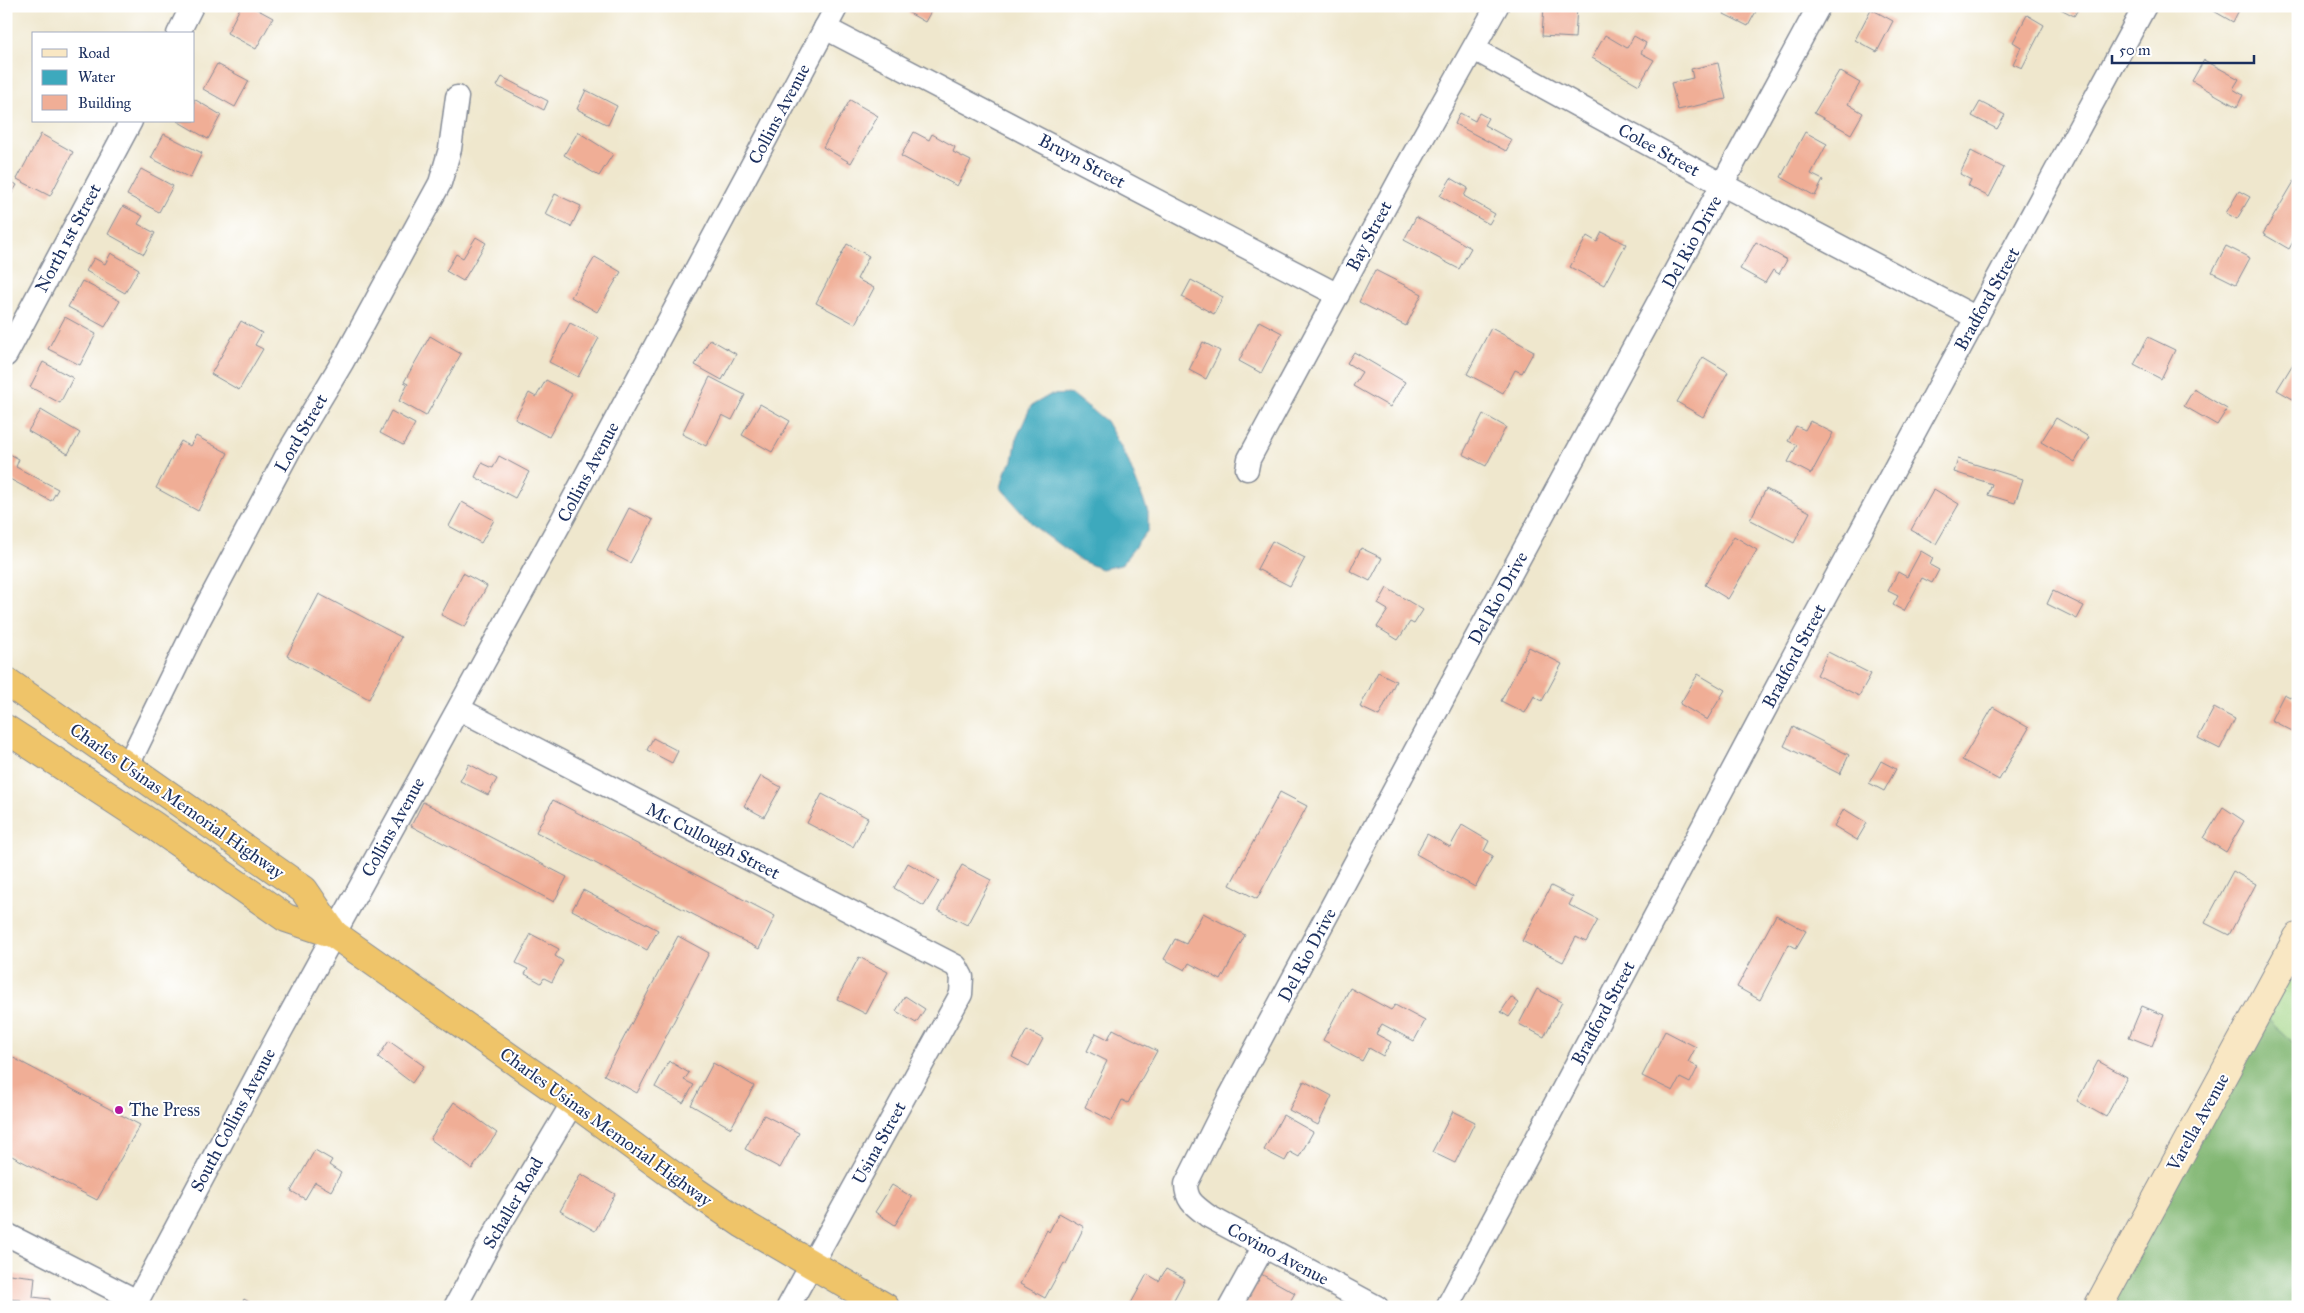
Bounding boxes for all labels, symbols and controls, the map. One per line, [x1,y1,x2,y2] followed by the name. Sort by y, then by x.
[32,32,195,122] legend
[2112,32,2254,64] scale bar
[2119,41,2151,59] text: 50 m
[78,44,110,62] text: Road
[743,60,815,168] street label: Collins Avenue
[78,68,115,86] text: Water
[78,94,132,112] text: Building
[1614,119,1704,182] street label: Colee Street
[1035,129,1130,193] street label: Bruyn Street
[30,179,106,296] street label: North 1st Street
[1657,192,1727,292] street label: Del Rio Drive
[1341,197,1397,275] street label: Bay Street
[1950,243,2025,354] street label: Bradford Street
[270,389,333,476] street label: Lord Street
[552,418,624,526] street label: Collins Avenue
[1463,548,1533,648] street label: Del Rio Drive
[1757,600,1831,712] street label: Bradford Street
[65,718,289,885] street label: Charles Usinas Memorial Highway
[357,773,429,881] street label: Collins Avenue
[642,798,784,885] street label: Mc Cullough Street
[1273,905,1341,1005] street label: Del Rio Drive
[1566,957,1640,1069] street label: Bradford Street
[495,1043,717,1212] street label: Charles Usinas Memorial Highway
[186,1044,280,1196] street label: South Collins Avenue
[2162,1069,2234,1175] street label: Varella Avenue
[847,1097,911,1188] street label: Usina Street
[129,1099,200,1121] place label: The Press
[113,1104,125,1116] marker: The Press
[478,1153,548,1253] street label: Schaller Road
[1223,1218,1333,1290] street label: Covino Avenue

